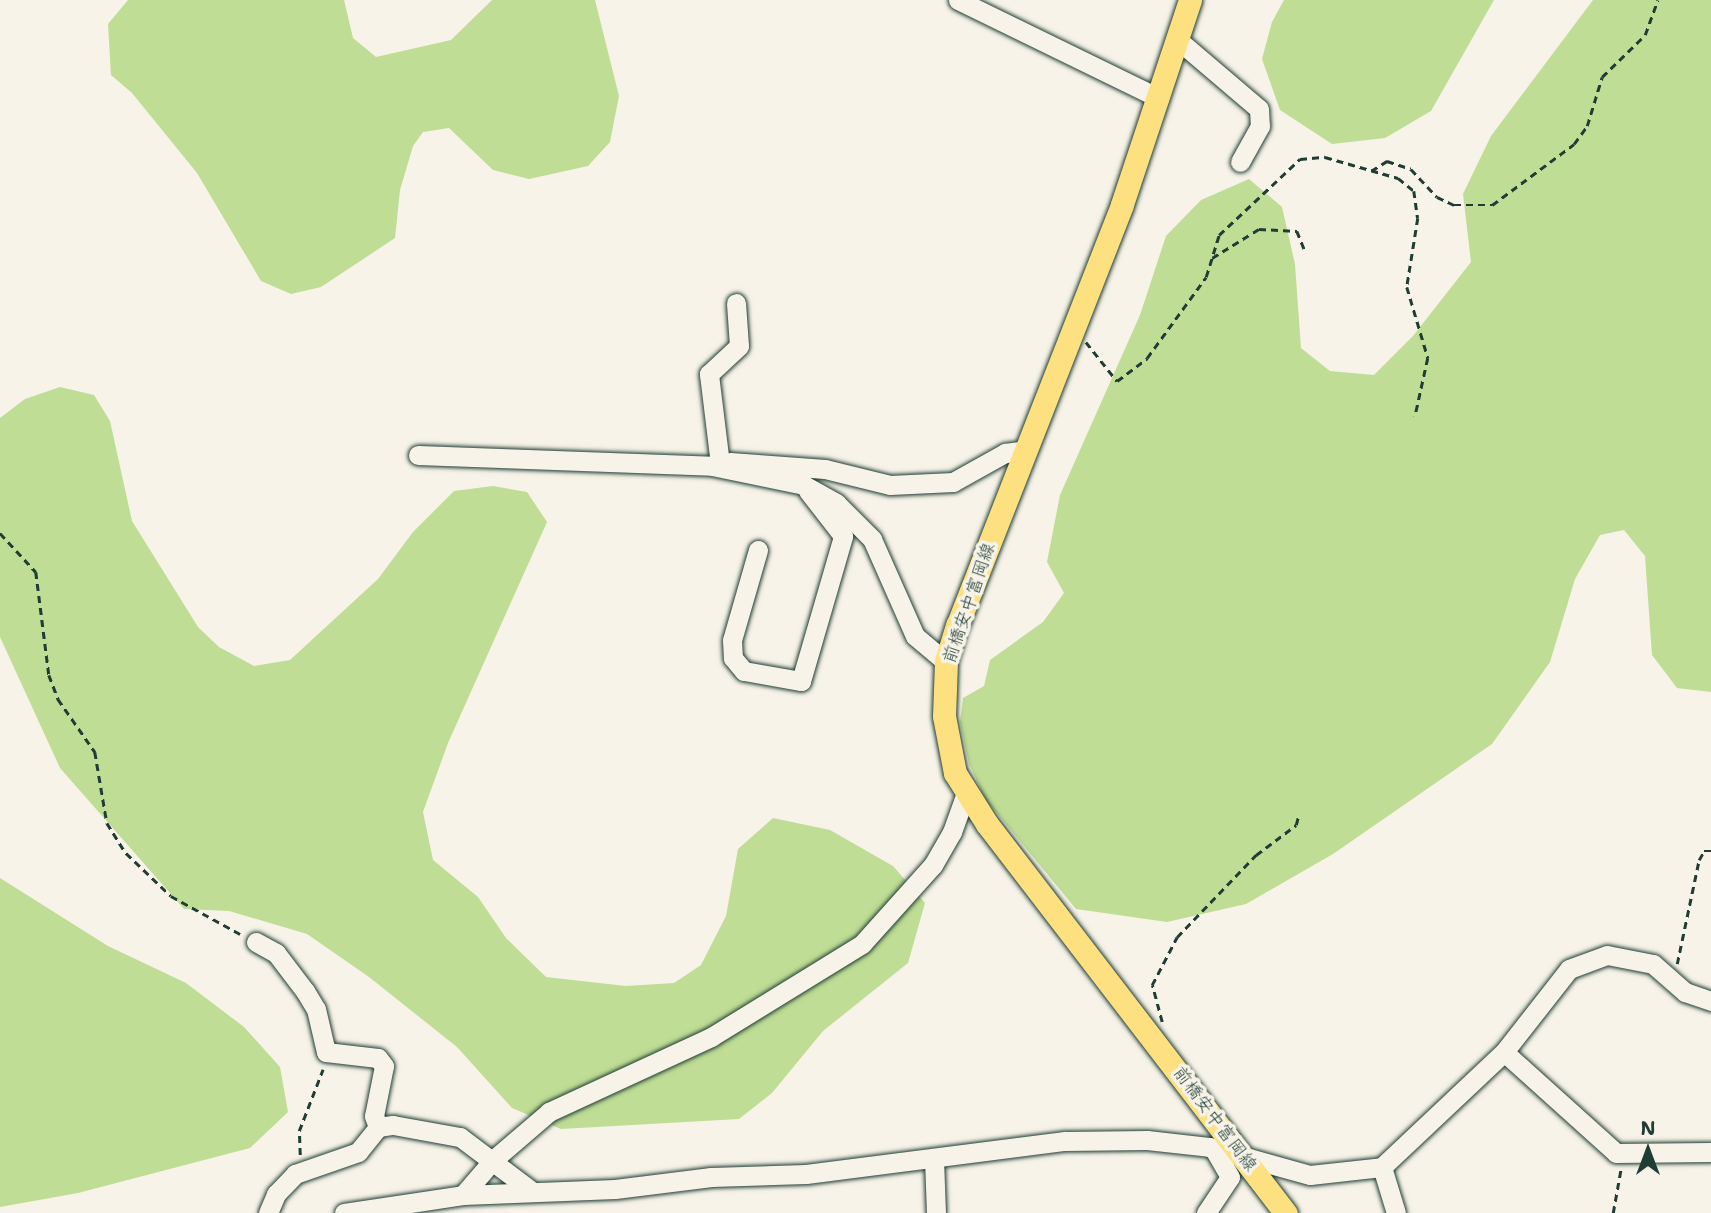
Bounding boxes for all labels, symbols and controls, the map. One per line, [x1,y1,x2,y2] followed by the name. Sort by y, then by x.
[938,540,1000,666] street label: 前橋安中富岡線
[1168,1062,1262,1176] street label: 前橋安中富岡線
[1613,1115,1683,1185] north arrow
[1640,1116,1656,1141] text: N

